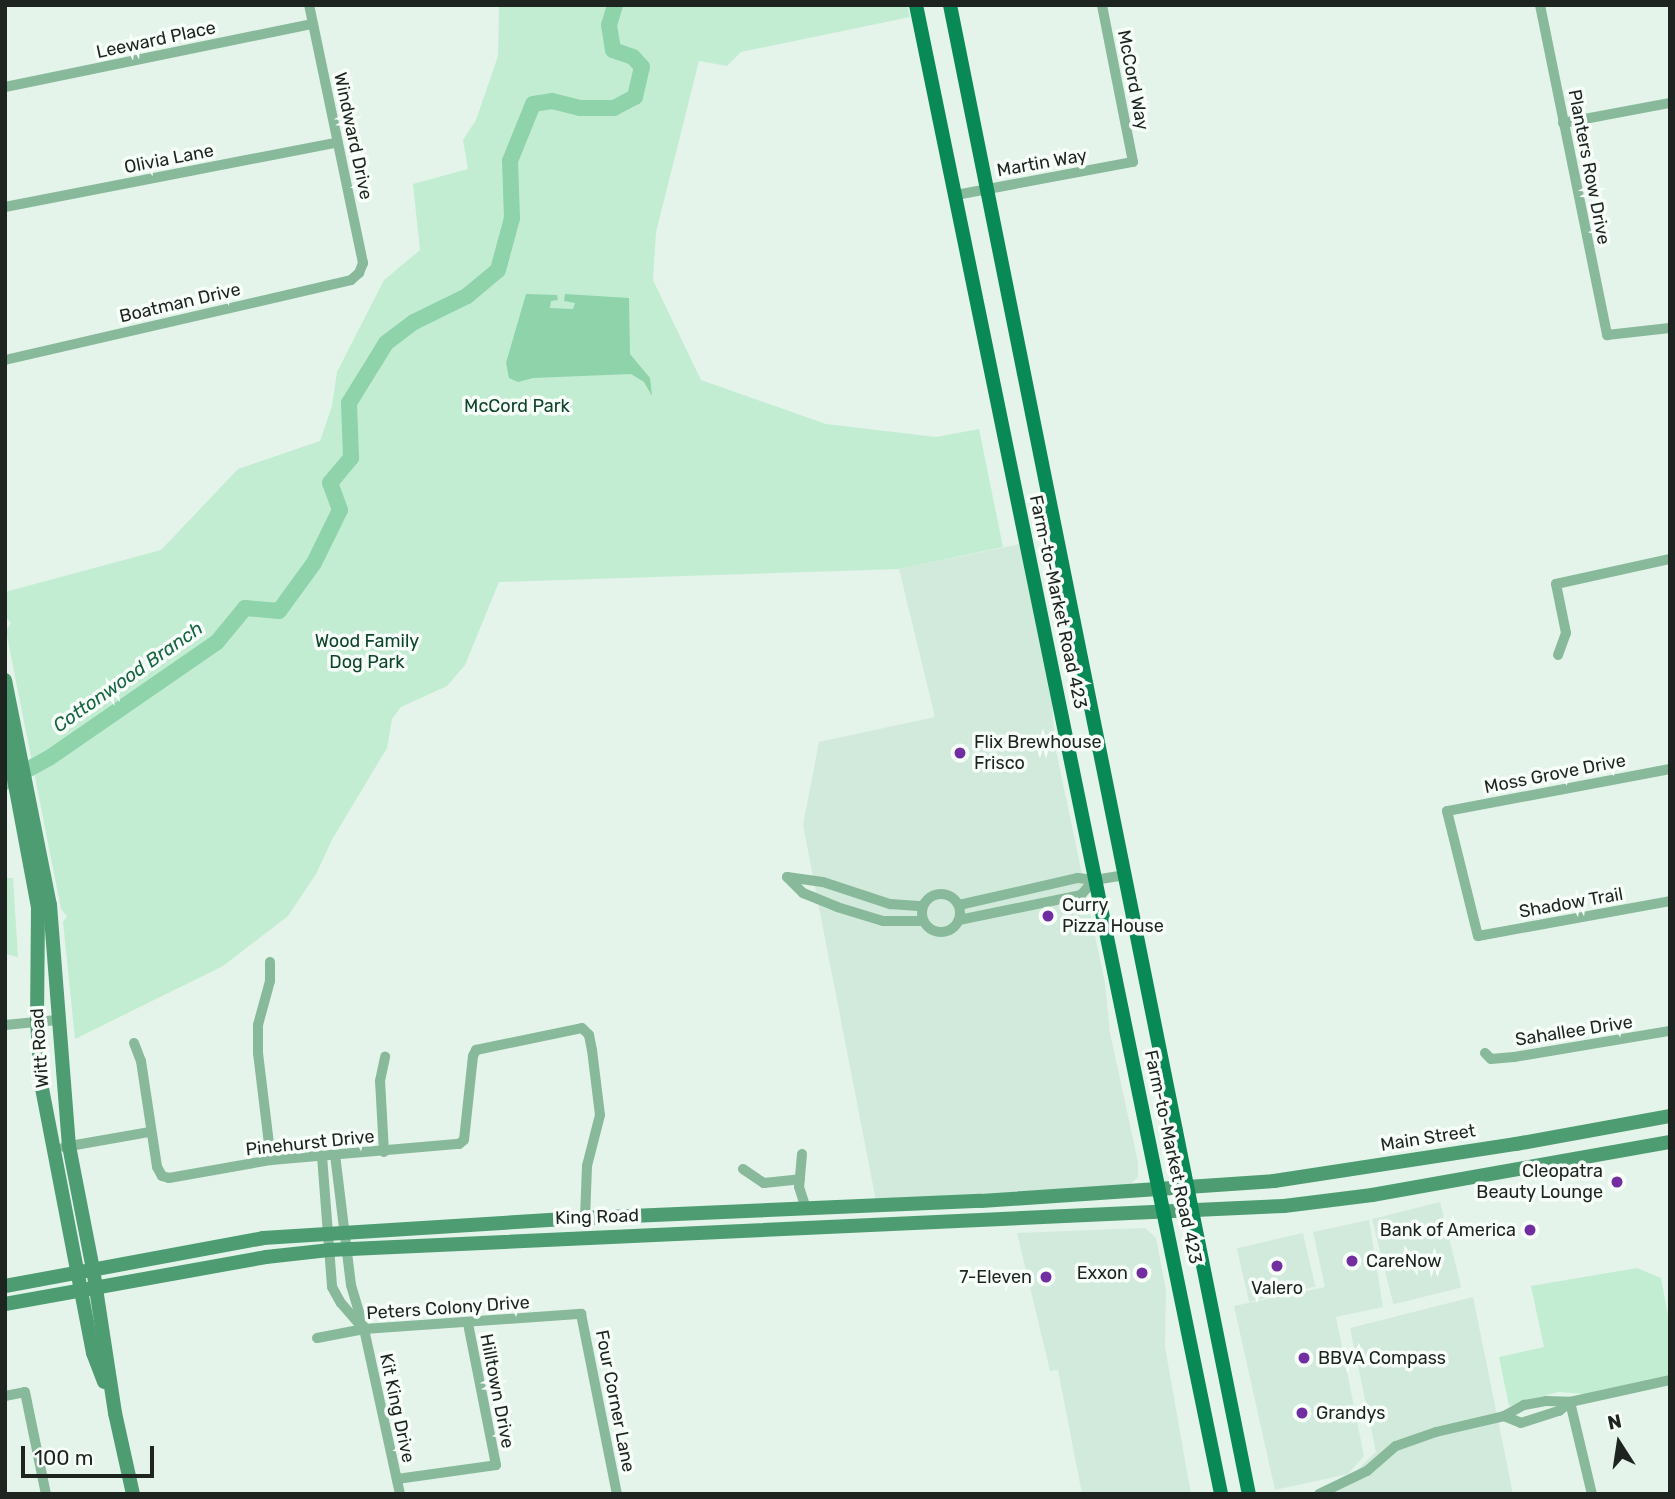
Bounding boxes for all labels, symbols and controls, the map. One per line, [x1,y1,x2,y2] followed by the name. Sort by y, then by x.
[94,17,218,63] street label: Leeward Place
[1113,28,1153,132] street label: McCord Way
[329,70,377,202] street label: Windward Drive
[1563,87,1615,247] street label: Planters Row Drive
[122,140,216,178] street label: Olivia Lane
[995,144,1089,182] street label: Martin Way
[117,279,243,327] street label: Boatman Drive
[464,395,570,417] park label: McCord Park
[1025,493,1091,711] street label: Farm-to-Market Road 423
[49,617,207,737] water label: Cottonwood Branch
[315,631,419,674] park label: Wood Family Dog Park
[974,732,1102,774] place label: Flix Brewhouse Frisco
[952,745,968,761] marker: Flix Brewhouse Frisco
[1482,750,1628,798] street label: Moss Grove Drive
[1517,883,1625,923] street label: Shadow Trail
[1062,895,1164,937] place label: Curry Pizza House
[1040,908,1056,924] marker: Curry Pizza House
[26,1007,54,1089] street label: Witt Road
[1514,1011,1634,1051] street label: Sahallee Drive
[1140,1048,1206,1266] street label: Farm-to-Market Road 423
[1379,1120,1477,1156] street label: Main Street
[244,1125,376,1161] street label: Pinehurst Drive
[1476,1161,1603,1204] place label: Cleopatra Beauty Lounge
[1609,1174,1625,1190] marker: Cleopatra Beauty Lounge
[555,1205,639,1229] street label: King Road
[1379,1219,1516,1241] place label: Bank of America
[1522,1222,1538,1238] marker: Bank of America
[1366,1250,1442,1272] place label: CareNow
[1344,1253,1360,1269] marker: CareNow
[1269,1258,1285,1274] marker: Valero
[1077,1262,1128,1284] place label: Exxon
[1134,1265,1150,1281] marker: Exxon
[959,1266,1032,1288] place label: 7-Eleven
[1038,1269,1054,1285] marker: 7-Eleven
[1251,1277,1303,1299] place label: Valero
[365,1291,531,1325] street label: Peters Colony Drive
[591,1328,639,1474] street label: Four Corner Lane
[475,1332,519,1450] street label: Hilltown Drive
[1318,1347,1446,1369] place label: BBVA Compass
[1296,1350,1312,1366] marker: BBVA Compass
[375,1351,419,1465] street label: Kit King Drive
[1316,1402,1385,1424] place label: Grandys
[1294,1405,1310,1421] marker: Grandys
[1584,1408,1654,1478] north arrow
[1605,1409,1624,1435] text: N
[24,1432,158,1476] scale bar
[34,1445,93,1470] text: 100 m

